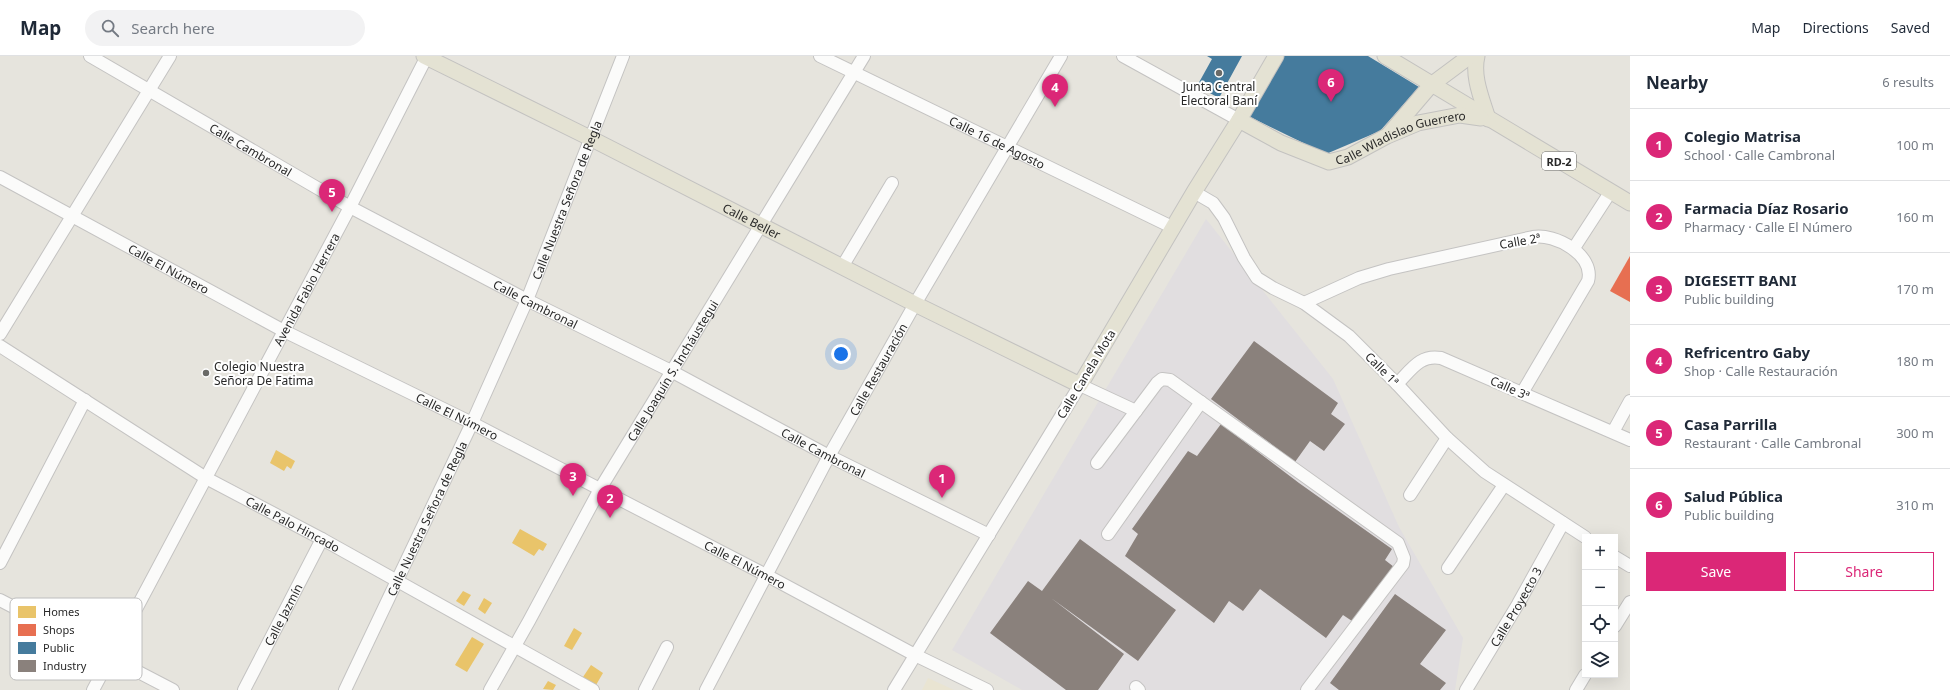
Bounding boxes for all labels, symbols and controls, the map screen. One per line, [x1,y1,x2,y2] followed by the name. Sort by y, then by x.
[85,10,365,46] search box
[20,15,61,41] text: Map
[99,17,121,39] icon: search
[131,18,215,38] text: Search here
[1751,18,1780,37] text: Map
[1802,18,1869,37] text: Directions
[1891,18,1930,37] text: Saved
[1214,68,1224,78] marker: Junta Central Electoral Baní
[1318,69,1344,102] pin: 6
[1646,71,1708,94] text: Nearby
[1882,73,1934,91] text: 6 results
[1042,74,1068,107] pin: 4
[1181,78,1258,109] place label: Junta Central Electoral Baní
[1333,106,1467,168] street label: Calle Wladislao Guerrero
[947,112,1048,173] street label: Calle 16 de Agosto
[527,118,605,282] street label: Calle Nuestra Señora de Regla
[207,119,295,180] street label: Calle Cambronal
[1684,126,1801,146] text: Colegio Matrisa
[1655,136,1663,154] text: 1
[1896,136,1934,154] text: 100 m
[1684,146,1835,164] text: School · Calle Cambronal
[1542,152,1576,170] road number: RD-2
[319,179,345,212] pin: 5
[1684,198,1849,218] text: Farmacia Díaz Rosario
[720,199,784,243] street label: Calle Beller
[1655,208,1663,226] text: 2
[1896,208,1934,226] text: 160 m
[1684,218,1852,236] text: Pharmacy · Calle El Número
[1498,229,1542,253] street label: Calle 2ª
[269,230,343,349] street label: Avenida Fabio Herrera
[125,240,212,297] street label: Calle El Número
[1684,270,1797,290] text: DIGESETT BANI
[490,275,581,332] street label: Calle Cambronal
[1655,280,1663,298] text: 3
[1896,280,1934,298] text: 170 m
[1684,290,1774,308] text: Public building
[623,297,722,444] street label: Calle Joaquín S. Incháustegui
[845,320,911,419] street label: Calle Restauración
[1053,326,1119,422] street label: Calle Canela Mota
[1684,342,1810,362] text: Refricentro Gaby
[831,344,851,364] your location
[1361,348,1403,390] street label: Calle 1ª
[1655,352,1663,370] text: 4
[1896,352,1934,370] text: 180 m
[214,358,314,389] place label: Colegio Nuestra Señora De Fatima
[1684,362,1838,380] text: Shop · Calle Restauración
[201,368,211,378] marker: Colegio Nuestra Señora De Fatima
[1488,372,1532,404] street label: Calle 3ª
[413,388,501,444] street label: Calle El Número
[1684,414,1777,434] text: Casa Parrilla
[778,423,868,481] street label: Calle Cambronal
[1655,424,1663,442] text: 5
[1896,424,1934,442] text: 300 m
[1684,434,1861,452] text: Restaurant · Calle Cambronal
[382,438,471,599] street label: Calle Nuestra Señora de Regla
[560,463,586,496] pin: 3
[929,465,955,498] pin: 1
[597,485,623,518] pin: 2
[1684,486,1783,506] text: Salud Pública
[243,492,343,556] street label: Calle Palo Hincado
[1655,496,1663,514] text: 6
[1896,496,1934,514] text: 310 m
[1684,506,1774,524] text: Public building
[1582,534,1618,678] map controls
[1582,534,1618,570] button: +
[701,536,789,593] street label: Calle El Número
[1646,552,1786,591] button: Save
[1794,552,1934,591] button: Share
[1486,564,1546,650] street label: Calle Proyecto 3
[1582,570,1618,606] button: −
[260,580,306,649] street label: Calle Jazmín
[10,598,142,680] legend
[43,604,80,619] text: Homes
[1582,606,1618,642] button: locate
[43,622,75,637] text: Shops
[43,640,74,655] text: Public
[1582,642,1618,678] button: layers
[43,658,87,673] text: Industry

